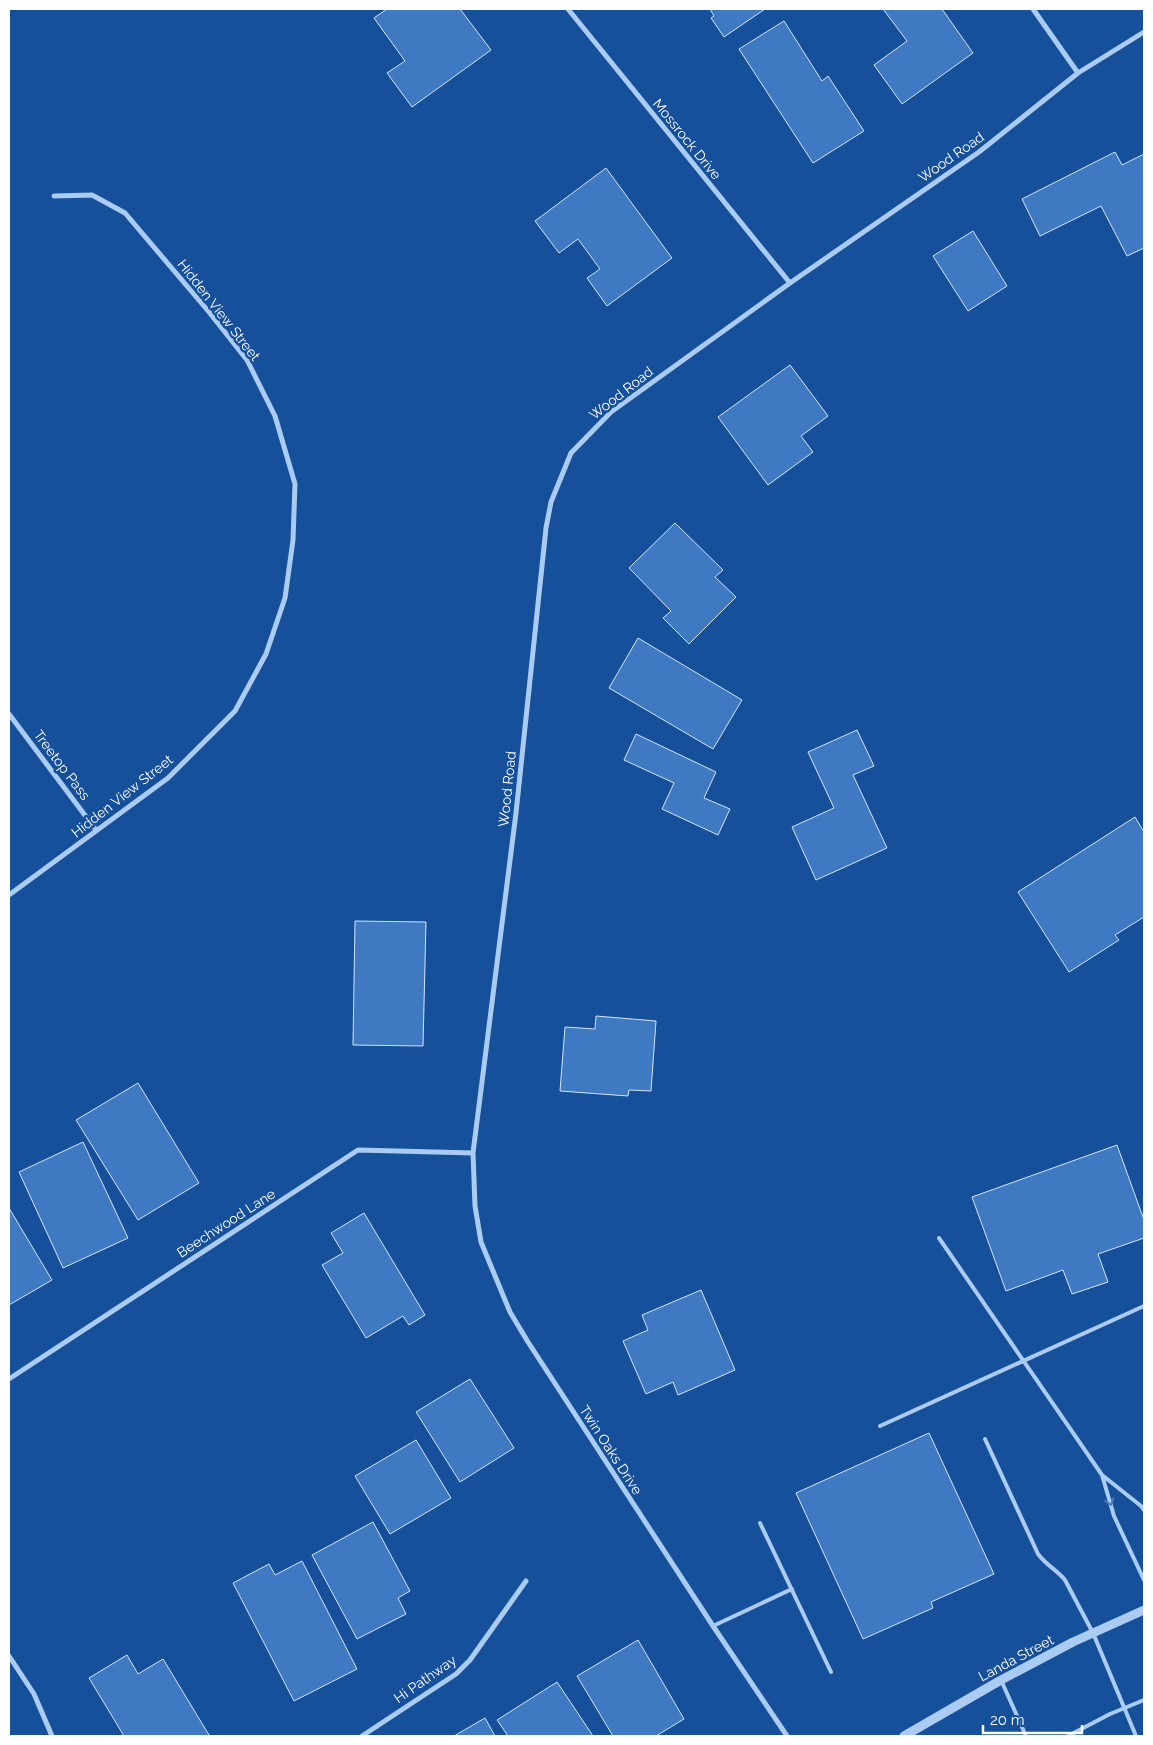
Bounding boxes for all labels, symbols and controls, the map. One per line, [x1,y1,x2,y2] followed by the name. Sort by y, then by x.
[650,95,724,183] street label: Mossrock Drive
[915,129,987,185] street label: Wood Road
[174,256,264,364] street label: Hidden View Street
[586,363,656,423] street label: Wood Road
[31,727,94,803] street label: Treetop Pass
[495,750,519,828] street label: Wood Road
[68,751,176,841] street label: Hidden View Street
[174,1185,278,1261] street label: Beechwood Lane
[576,1403,646,1497] street label: Twin Oaks Drive
[1105,1497,1115,1505] one-way arrow
[976,1631,1057,1684] street label: Landa Street
[391,1652,459,1706] street label: Hi Pathway
[983,1702,1082,1734] scale bar
[990,1711,1025,1729] text: 20 m

